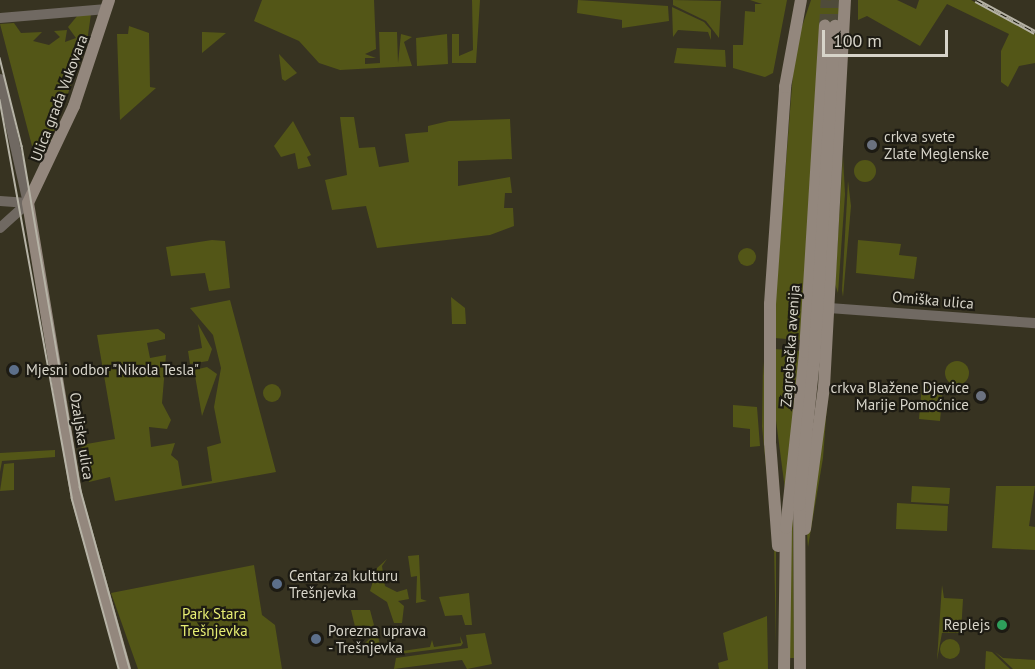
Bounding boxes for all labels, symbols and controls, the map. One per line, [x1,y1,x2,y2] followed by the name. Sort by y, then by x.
[825,18,951,56] scale bar
[833,29,882,52] text: 100 m
[27,32,91,164] street label: Ulica grada Vukovara
[884,127,989,162] place label: crkva svete Zlate Meglenske
[865,138,879,152] marker: crkva svete Zlate Meglenske
[777,284,803,408] street label: Zagrebačka avenija
[891,287,975,313] street label: Omiška ulica
[26,361,200,379] place label: Mjesni odbor "Nikola Tesla"
[7,363,21,377] marker: Mjesni odbor "Nikola Tesla"
[830,378,969,413] place label: crkva Blažene Djevice Marije Pomoćnice
[974,389,988,403] marker: crkva Blažene Djevice Marije Pomoćnice
[66,391,98,481] street label: Ozaljska ulica
[289,566,399,601] place label: Centar za kulturu Trešnjevka
[270,577,284,591] marker: Centar za kulturu Trešnjevka
[180,604,248,639] park label: Park Stara Trešnjevka
[944,616,990,634] place label: Replejs
[995,618,1009,632] marker: Replejs
[328,621,426,656] place label: Porezna uprava - Trešnjevka
[309,632,323,646] marker: Porezna uprava - Trešnjevka

